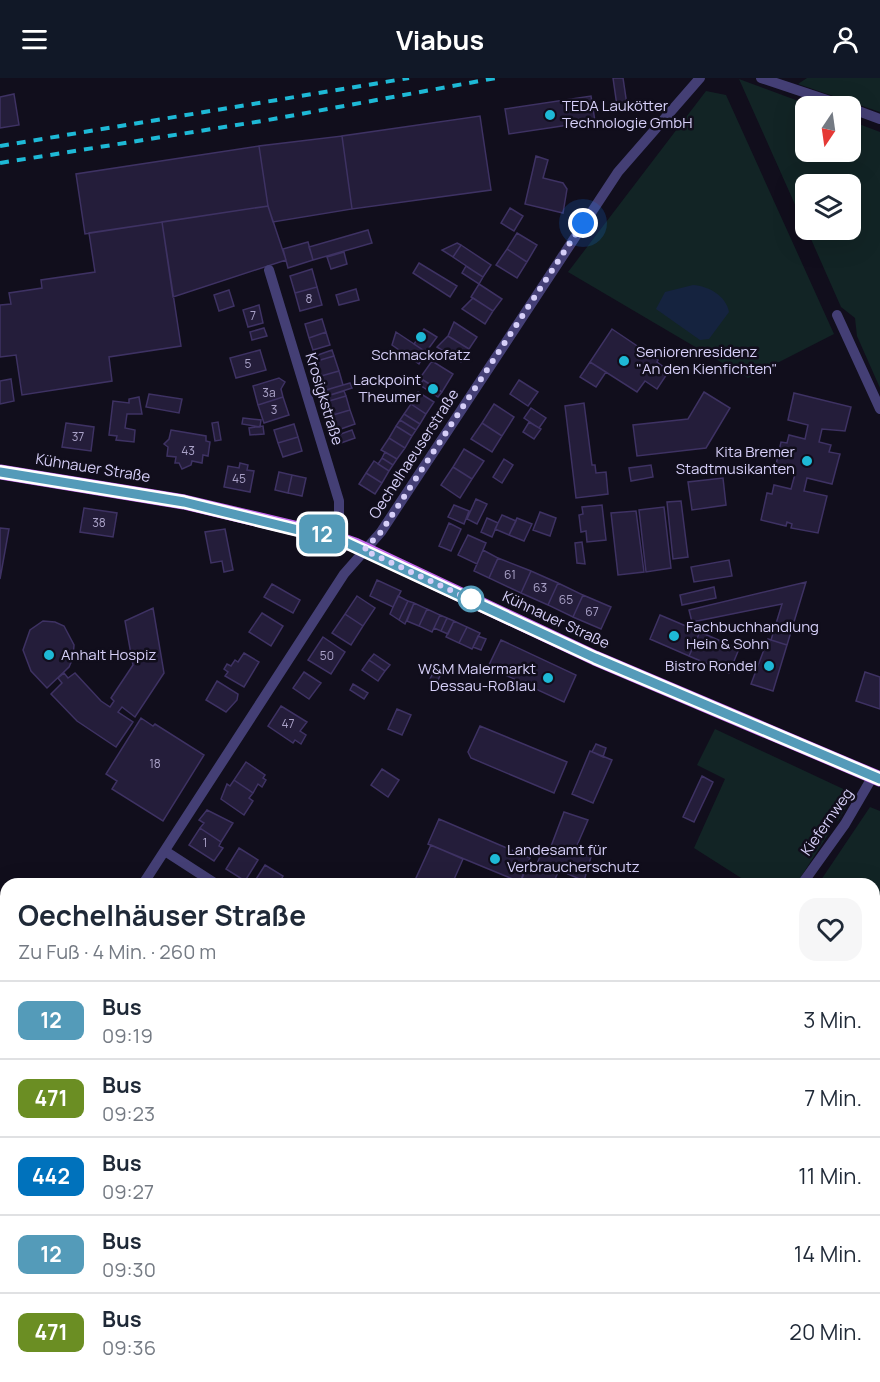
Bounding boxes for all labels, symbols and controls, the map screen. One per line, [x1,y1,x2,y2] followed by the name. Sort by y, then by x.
[396,21,484,58] text: Viabus
[18,23,51,56] icon: menu
[829,23,862,56] icon: person
[562,95,692,133] place label: TEDA Laukötter Technologie GmbH
[795,96,861,162] north arrow
[795,96,861,240] map controls
[543,108,557,122] marker: TEDA Laukötter Technologie GmbH
[795,174,861,240] button: layers
[568,208,598,238] your location
[306,290,313,307] house number: 8
[250,307,256,324] house number: 7
[414,330,428,344] marker: Schmackofatz
[636,341,778,379] place label: Seniorenresidenz "An den Kienfichten"
[371,344,471,365] place label: Schmackofatz
[300,350,349,448] street label: Krosigkstraße
[617,354,631,368] marker: Seniorenresidenz "An den Kienfichten"
[245,355,252,372] house number: 5
[353,369,422,407] place label: Lackpoint Theumer
[426,382,440,396] marker: Lackpoint Theumer
[262,384,276,401] house number: 3a
[364,385,464,523] street label: Oechelhaeuserstraße
[271,401,277,418] house number: 3
[72,428,84,445] house number: 37
[676,441,796,479] place label: Kita Bremer Stadtmusikanten
[181,442,195,459] house number: 43
[34,448,152,487] street label: Kühnauer Straße
[800,454,814,468] marker: Kita Bremer Stadtmusikanten
[232,470,246,487] house number: 45
[92,514,106,531] house number: 38
[295,514,349,554] line badge: 12
[311,520,333,548] text: 12
[504,566,516,583] house number: 61
[533,579,547,596] house number: 63
[458,586,484,612] unlabelled marker
[499,586,613,654] street label: Kühnauer Straße
[559,591,573,608] house number: 65
[585,603,599,620] house number: 67
[686,616,819,654] place label: Fachbuchhandlung Hein & Sohn
[667,629,681,643] marker: Fachbuchhandlung Hein & Sohn
[61,644,156,665] place label: Anhalt Hospiz
[320,647,334,664] house number: 50
[42,648,56,662] marker: Anhalt Hospiz
[665,655,757,676] place label: Bistro Rondel
[418,658,536,696] place label: W&M Malermarkt Dessau-Roßlau
[762,659,776,673] marker: Bistro Rondel
[541,671,555,685] marker: W&M Malermarkt Dessau-Roßlau
[281,715,295,732] house number: 47
[149,755,161,772] house number: 18
[796,784,858,860] street label: Kiefernweg
[203,834,207,851] house number: 1
[507,839,640,877] place label: Landesamt für Verbraucherschutz
[488,852,502,866] marker: Landesamt für Verbraucherschutz
[18,896,306,934] text: Oechelhäuser Straße
[799,898,862,961] button: heart
[18,938,216,965] text: Zu Fuß · 4 Min. · 260 m
[102,992,142,1022] text: Bus
[803,1005,862,1035] text: 3 Min.
[40,1006,62,1034] text: 12
[102,1022,153,1049] text: 09:19
[102,1070,142,1100] text: Bus
[804,1083,862,1113] text: 7 Min.
[34,1084,68,1112] text: 471
[102,1100,155,1127] text: 09:23
[102,1148,142,1178] text: Bus
[798,1161,862,1191] text: 11 Min.
[32,1162,70,1190] text: 442
[102,1178,154,1205] text: 09:27
[102,1226,142,1256] text: Bus
[794,1239,862,1269] text: 14 Min.
[40,1240,62,1268] text: 12
[102,1256,156,1283] text: 09:30
[102,1304,142,1334] text: Bus
[789,1317,862,1347] text: 20 Min.
[34,1318,68,1346] text: 471
[102,1334,156,1361] text: 09:36

